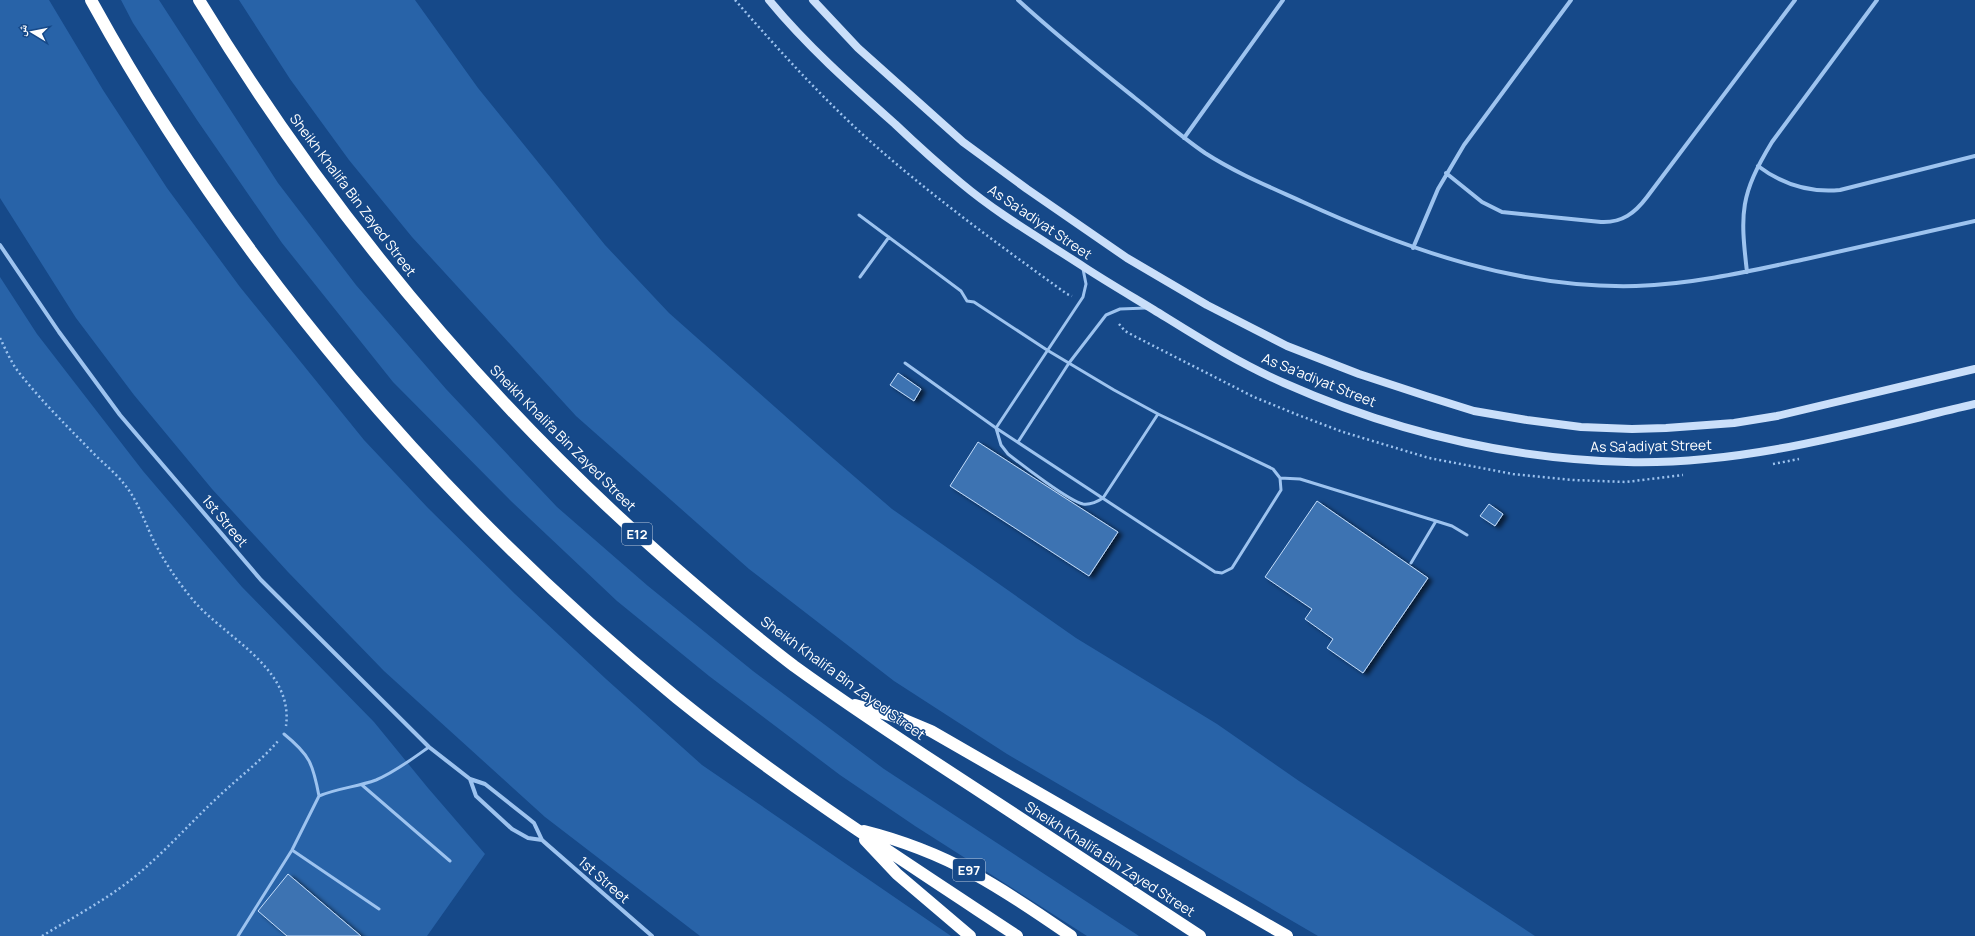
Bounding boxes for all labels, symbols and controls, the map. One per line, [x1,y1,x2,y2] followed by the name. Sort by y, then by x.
[12,12,52,52] north arrow
[13,23,31,37] text: ش
[286,109,421,280] street label: Sheikh Khalifa Bin Zayed Street
[985,180,1096,264] street label: As Sa'adiyat Street
[1259,348,1379,411] street label: As Sa'adiyat Street
[486,361,641,515] street label: Sheikh Khalifa Bin Zayed Street
[1590,435,1712,456] street label: As Sa'adiyat Street
[198,491,253,551] street label: 1st Street
[622,523,652,545] road number: E12
[757,611,930,744] street label: Sheikh Khalifa Bin Zayed Street
[1022,796,1199,921] street label: Sheikh Khalifa Bin Zayed Street
[575,852,634,907] street label: 1st Street
[953,859,985,881] road number: E97

